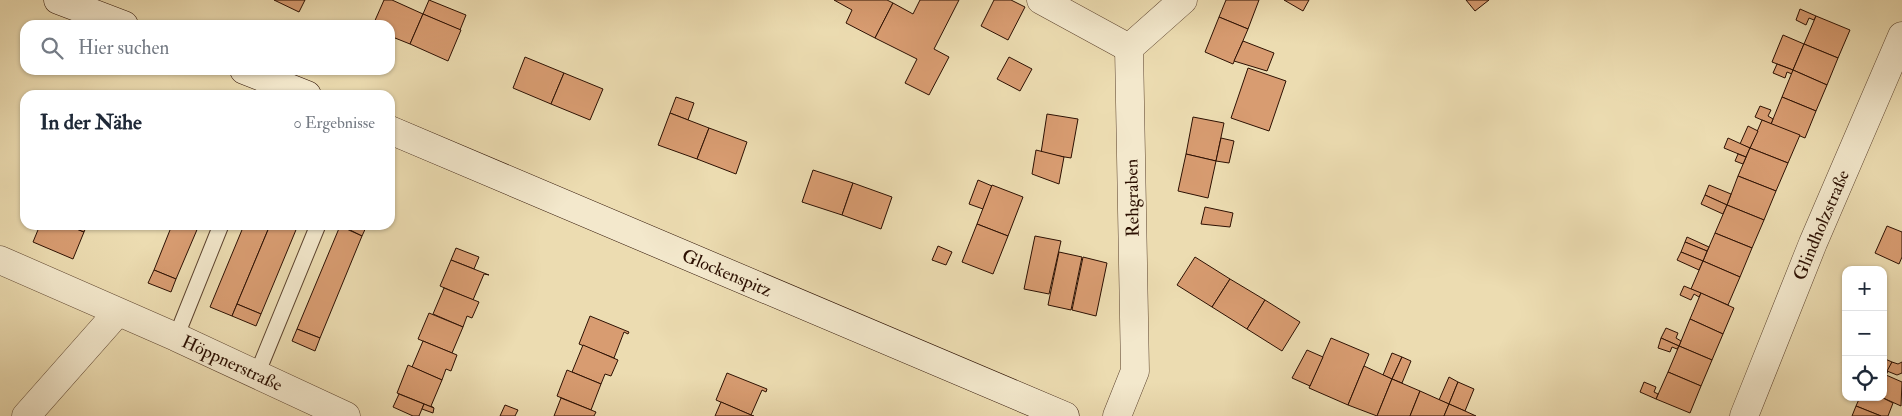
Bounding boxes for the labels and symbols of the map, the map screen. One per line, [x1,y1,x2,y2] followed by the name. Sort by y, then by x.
[1120,159,1145,237] street label: Rehgraben
[1788,166,1855,284] street label: Glindholzstraße
[678,244,775,303] street label: Glockenspitz
[178,330,286,397] street label: Höppnerstraße

